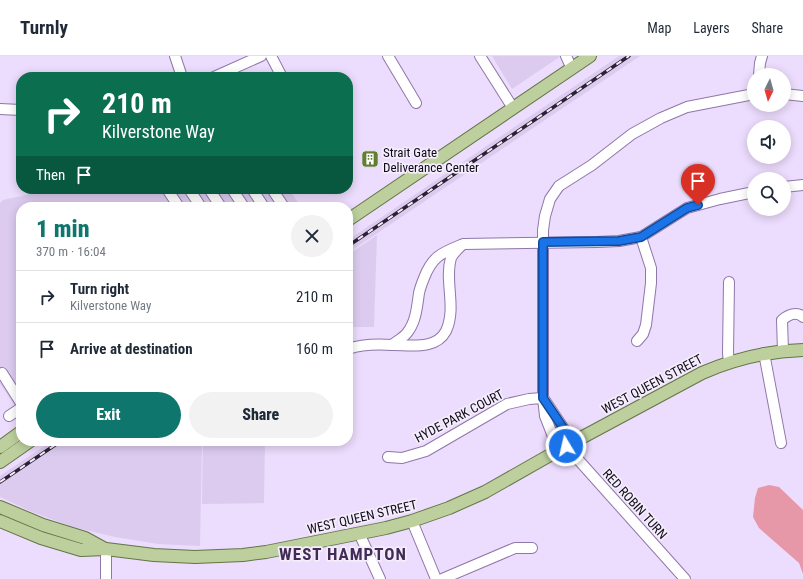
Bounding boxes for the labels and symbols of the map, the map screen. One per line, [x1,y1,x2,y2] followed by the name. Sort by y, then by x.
[747,68,791,112] north arrow
[383,145,479,175] place label: Strait Gate Deliverance Center
[360,149,380,169] building icon: Strait Gate Deliverance Center
[681,164,715,205] pin
[599,351,705,417] street label: WEST QUEEN STREET
[412,386,506,446] street label: HYDE PARK COURT
[545,425,587,467] position arrow
[600,466,670,542] street label: RED ROBIN TURN
[306,497,418,537] street label: WEST QUEEN STREET
[279,544,407,564] district label: WEST HAMPTON

